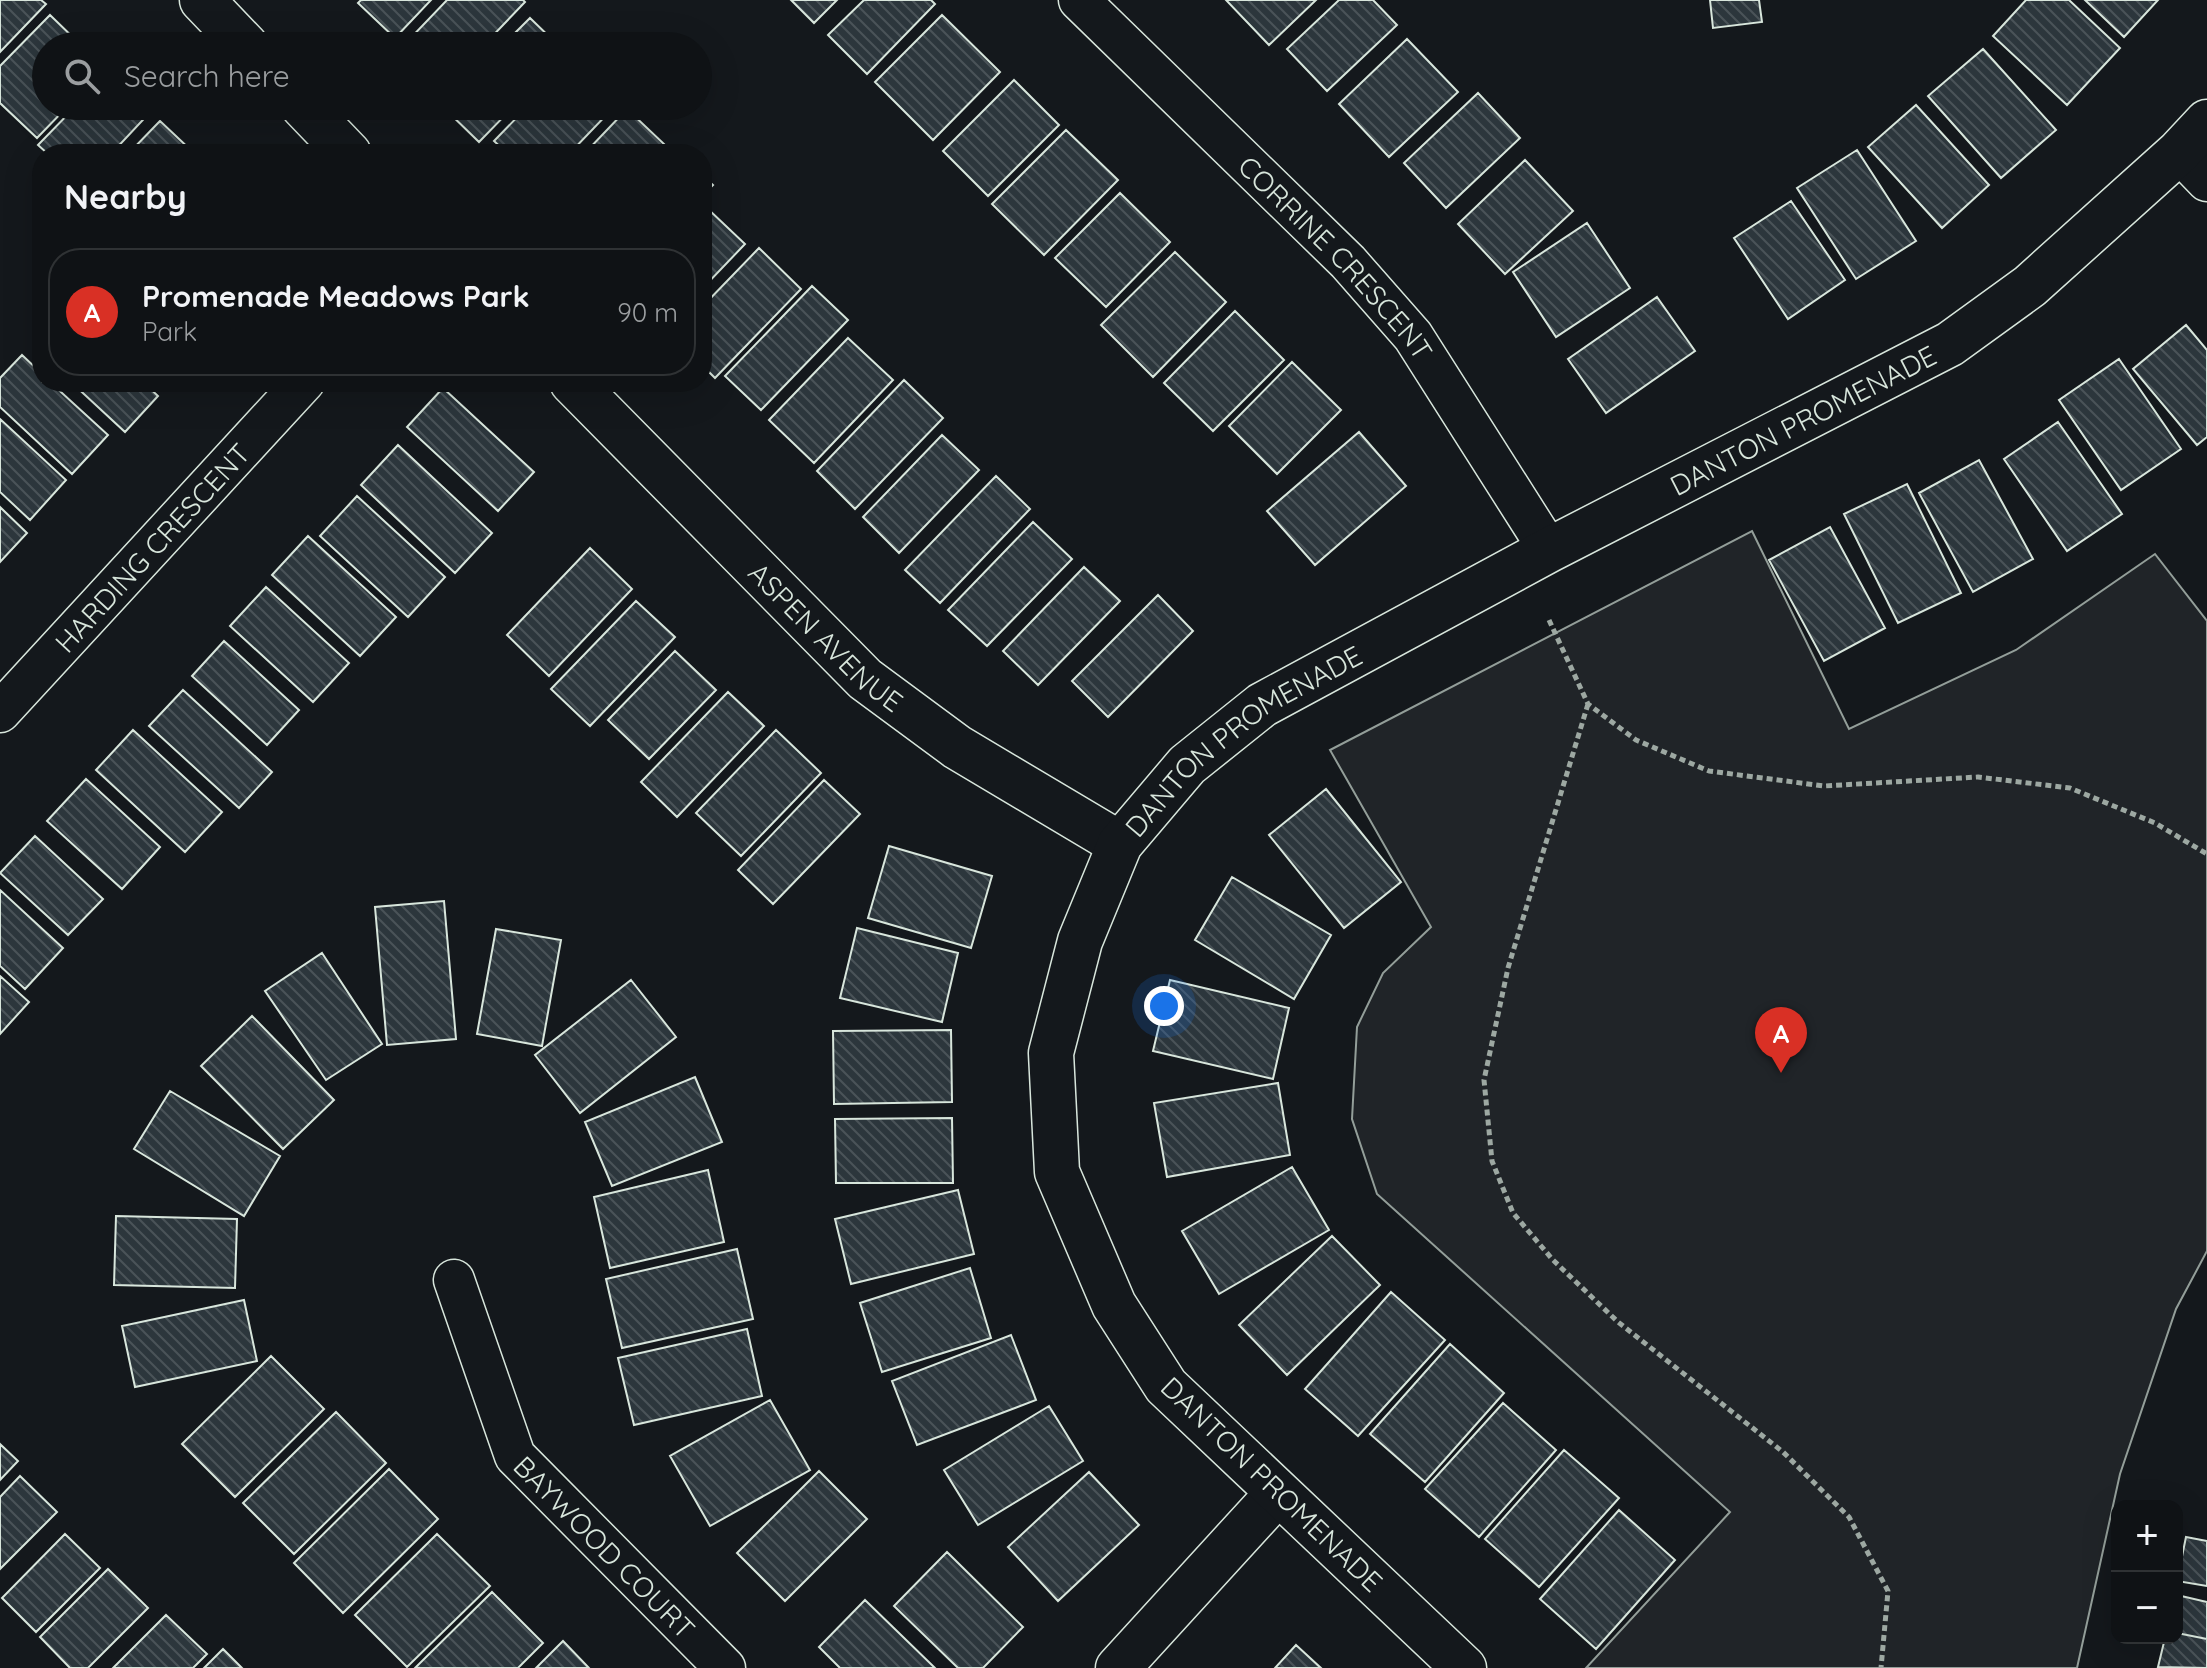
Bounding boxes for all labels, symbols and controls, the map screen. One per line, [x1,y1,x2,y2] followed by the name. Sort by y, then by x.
[32,32,712,120] search box
[60,54,104,98] icon: search
[124,57,290,95] text: Search here
[1231,148,1441,366] street label: CORRINE CRESCENT
[64,175,187,218] text: Nearby
[142,277,530,315] text: Promenade Meadows Park
[84,296,100,329] text: A
[617,296,678,329] text: 90 m
[142,315,197,348] text: Park
[1664,337,1942,503] street label: DANTON PROMENADE
[47,435,257,659] street label: HARDING CRESCENT
[742,554,910,719] street label: ASPEN AVENUE
[1117,637,1368,843] street label: DANTON PROMENADE
[1144,986,1184,1026] your location
[1755,1007,1807,1073] pin: A
[1154,1369,1390,1599] street label: DANTON PROMENADE
[507,1448,703,1646] street label: BAYWOOD COURT
[2111,1500,2183,1644] map controls
[2111,1500,2183,1572] button: +
[2111,1572,2183,1644] button: −

